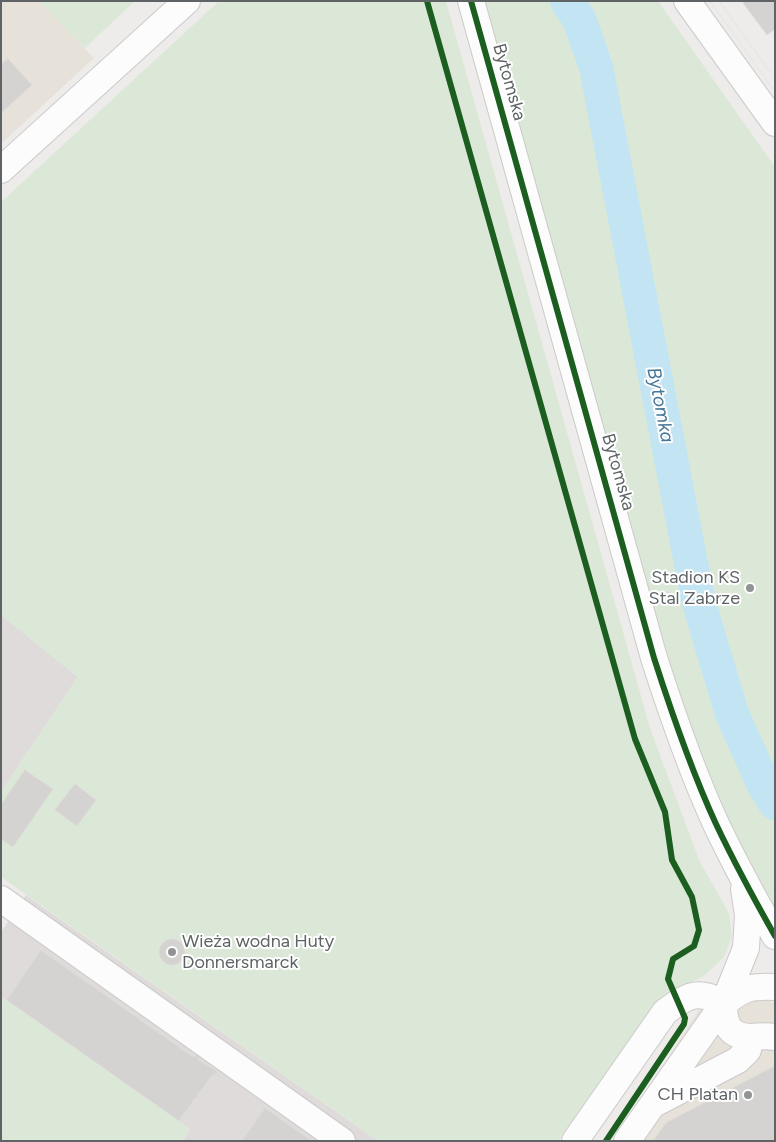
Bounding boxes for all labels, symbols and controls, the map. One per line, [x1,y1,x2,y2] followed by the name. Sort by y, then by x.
[488,41,530,123] street label: Bytomska
[642,365,678,445] water label: Bytomka
[597,431,639,513] street label: Bytomska
[649,567,740,610] place label: Stadion KS Stal Zabrze
[744,582,756,594] marker: Stadion KS Stal Zabrze
[182,931,334,974] place label: Wieża wodna Huty Donnersmarck
[166,946,178,958] marker: Wieża wodna Huty Donnersmarck
[658,1084,738,1106] place label: CH Platan
[742,1089,754,1101] marker: CH Platan

